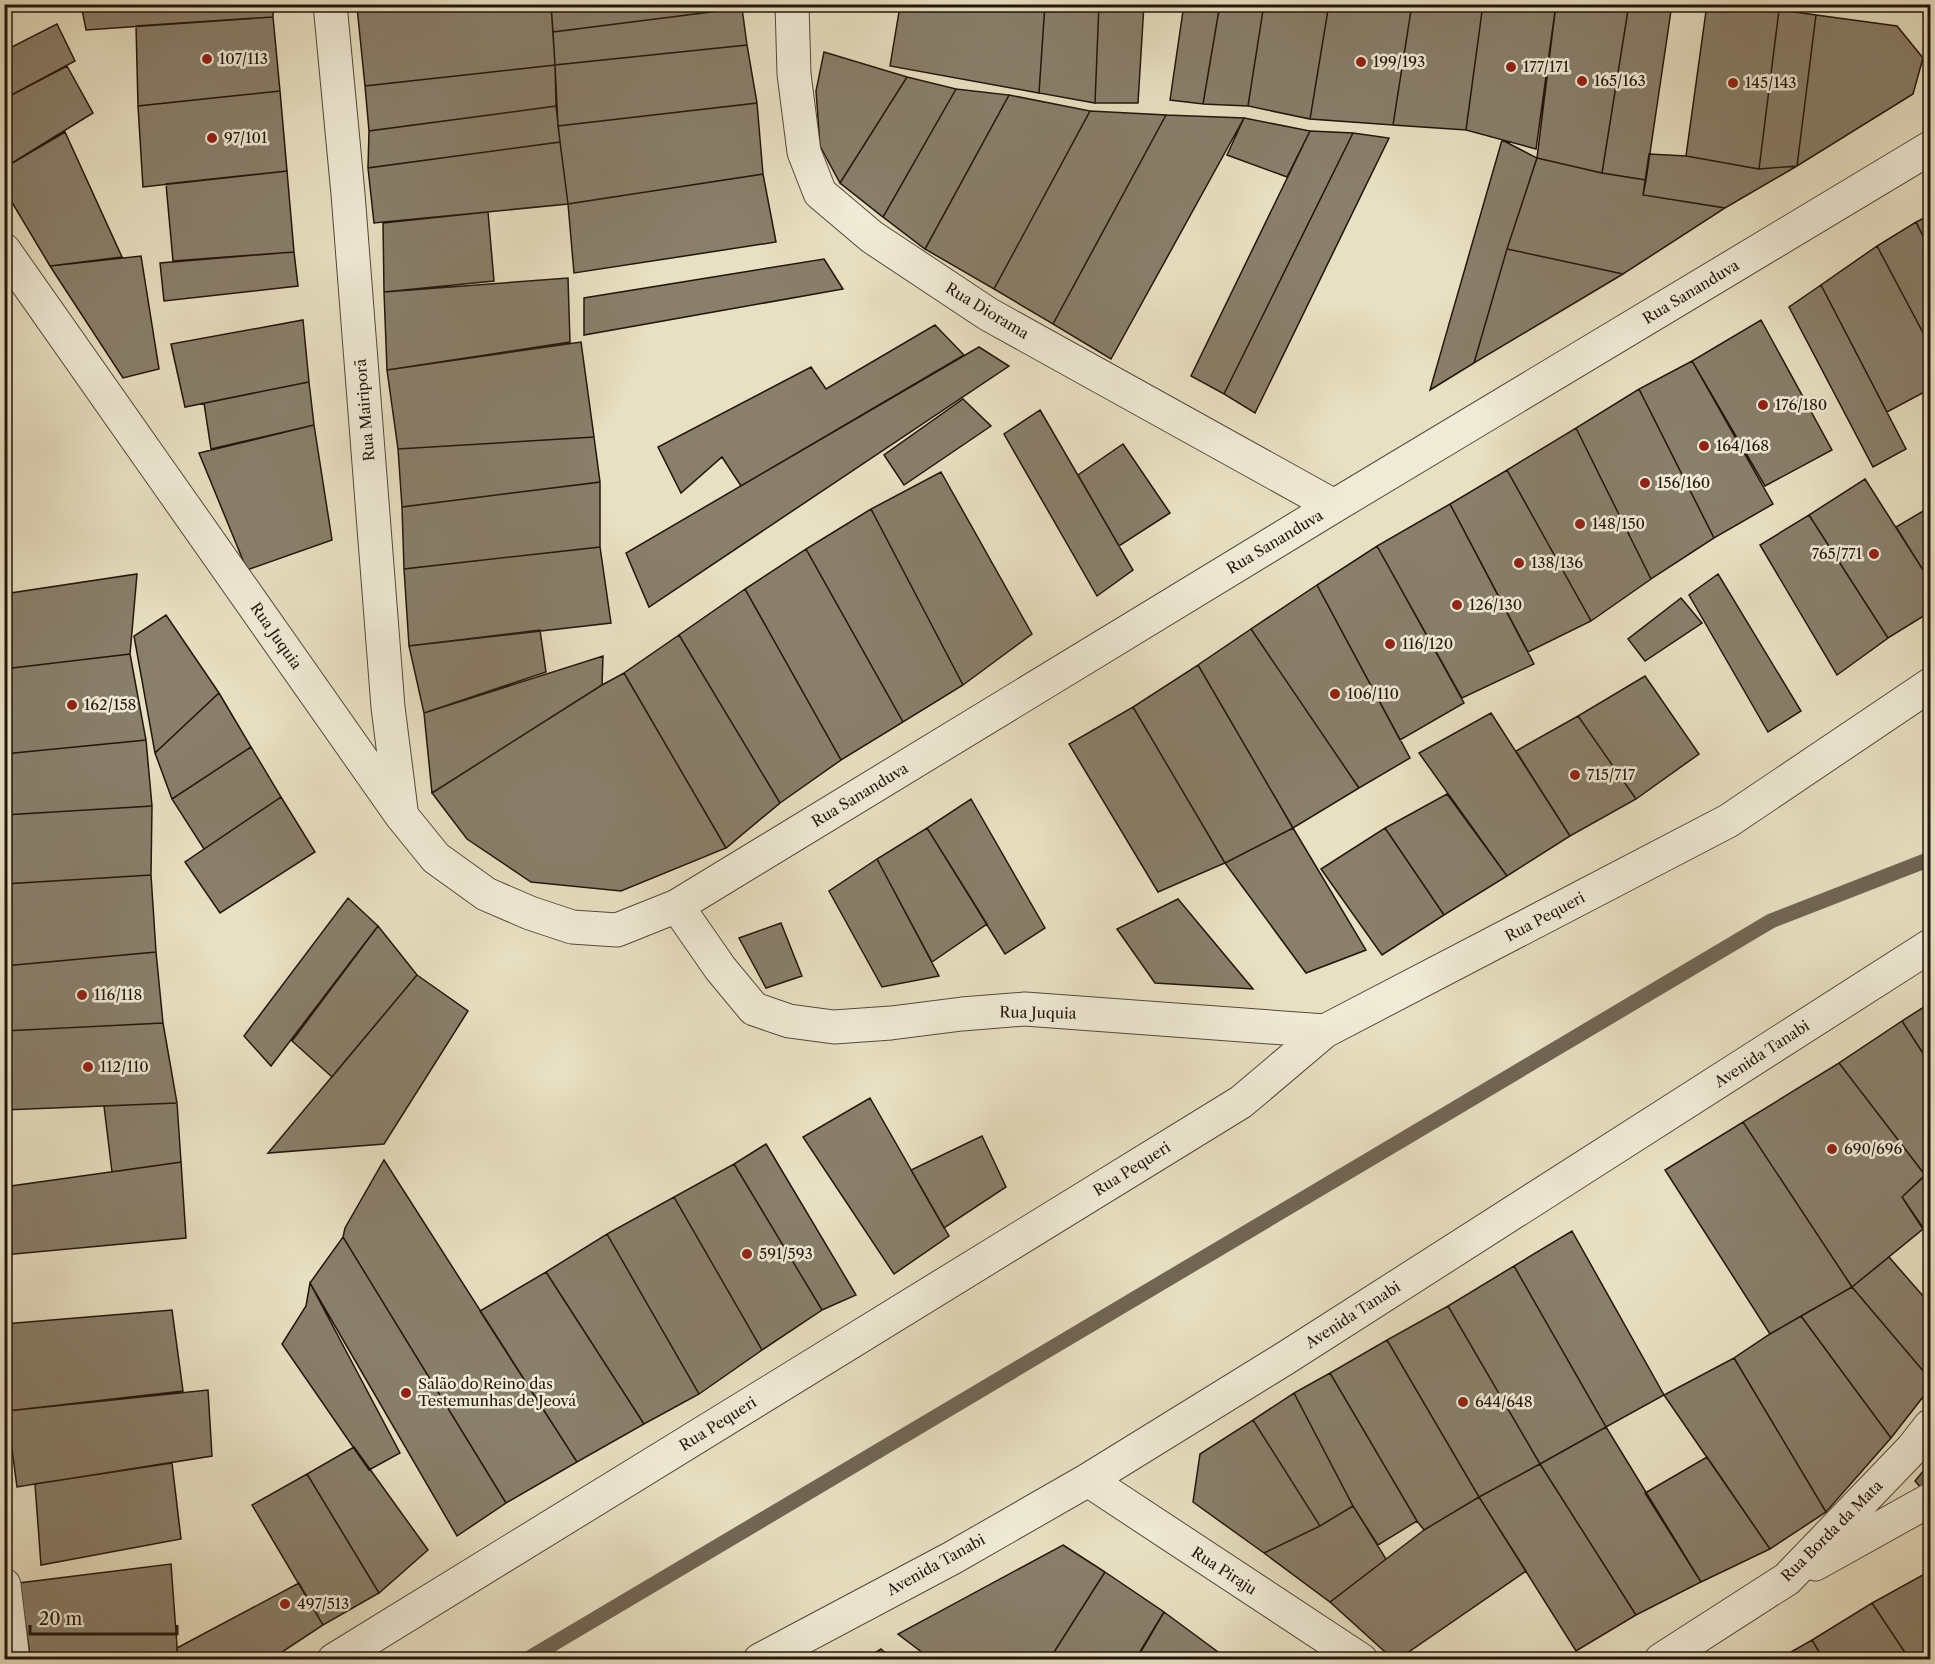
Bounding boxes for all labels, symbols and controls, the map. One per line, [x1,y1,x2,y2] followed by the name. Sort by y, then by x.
[219,49,268,68] place label: 107/113
[200,52,214,66] marker: 107/113
[1373,52,1425,71] place label: 199/193
[1354,55,1368,69] marker: 199/193
[1523,57,1570,76] place label: 177/171
[1504,60,1518,74] marker: 177/171
[1594,71,1646,90] place label: 165/163
[1745,73,1797,92] place label: 145/143
[1575,74,1589,88] marker: 165/163
[1726,76,1740,90] marker: 145/143
[224,128,268,147] place label: 97/101
[205,131,219,145] marker: 97/101
[1639,255,1743,328] street label: Rua Sananduva
[942,278,1032,343] street label: Rua Diorama
[351,358,378,462] street label: Rua Mairiporã
[1775,395,1827,414] place label: 176/180
[1756,398,1770,412] marker: 176/180
[1716,436,1769,455] place label: 164/168
[1697,439,1711,453] marker: 164/168
[1657,473,1710,492] place label: 156/160
[1638,476,1652,490] marker: 156/160
[1223,505,1327,578] street label: Rua Sananduva
[1592,514,1645,533] place label: 148/150
[1573,517,1587,531] marker: 148/150
[1812,544,1863,563] place label: 765/771
[1867,547,1881,561] marker: 765/771
[1531,553,1583,572] place label: 138/136
[1512,556,1526,570] marker: 138/136
[1469,595,1522,614] place label: 126/130
[1450,598,1464,612] marker: 126/130
[247,599,306,673] street label: Rua Juquia
[1402,634,1453,653] place label: 116/120
[1383,637,1397,651] marker: 116/120
[1347,684,1399,703] place label: 106/110
[1328,687,1342,701] marker: 106/110
[84,695,137,714] place label: 162/158
[65,698,79,712] marker: 162/158
[808,758,912,831] street label: Rua Sananduva
[1587,765,1636,784] place label: 715/717
[1568,768,1582,782] marker: 715/717
[1502,887,1588,945] street label: Rua Pequeri
[94,985,142,1004] place label: 116/118
[75,988,89,1002] marker: 116/118
[999,1002,1077,1023] street label: Rua Juquia
[1710,1016,1813,1092] street label: Avenida Tanabi
[100,1057,149,1076] place label: 112/110
[81,1060,95,1074] marker: 112/110
[1090,1137,1174,1200] street label: Rua Pequeri
[1844,1139,1903,1158] place label: 690/696
[1825,1142,1839,1156] marker: 690/696
[759,1244,813,1263] place label: 591/593
[740,1247,754,1261] marker: 591/593
[1301,1277,1404,1353] street label: Avenida Tanabi
[418,1374,576,1410] place label: Salão do Reino das Testemunhas de Jeová
[399,1386,413,1400] marker: Salão do Reino das Testemunhas de Jeová
[676,1392,760,1455] street label: Rua Pequeri
[1475,1392,1533,1411] place label: 644/648
[1456,1395,1470,1409] marker: 644/648
[1777,1476,1886,1585] street label: Rua Borda da Mata
[882,1530,989,1600] street label: Avenida Tanabi
[1188,1542,1261,1599] street label: Rua Piraju
[297,1594,349,1613] place label: 497/513
[278,1597,292,1611] marker: 497/513
[30,1598,177,1636] scale bar
[39,1608,83,1630] text: 20 m

